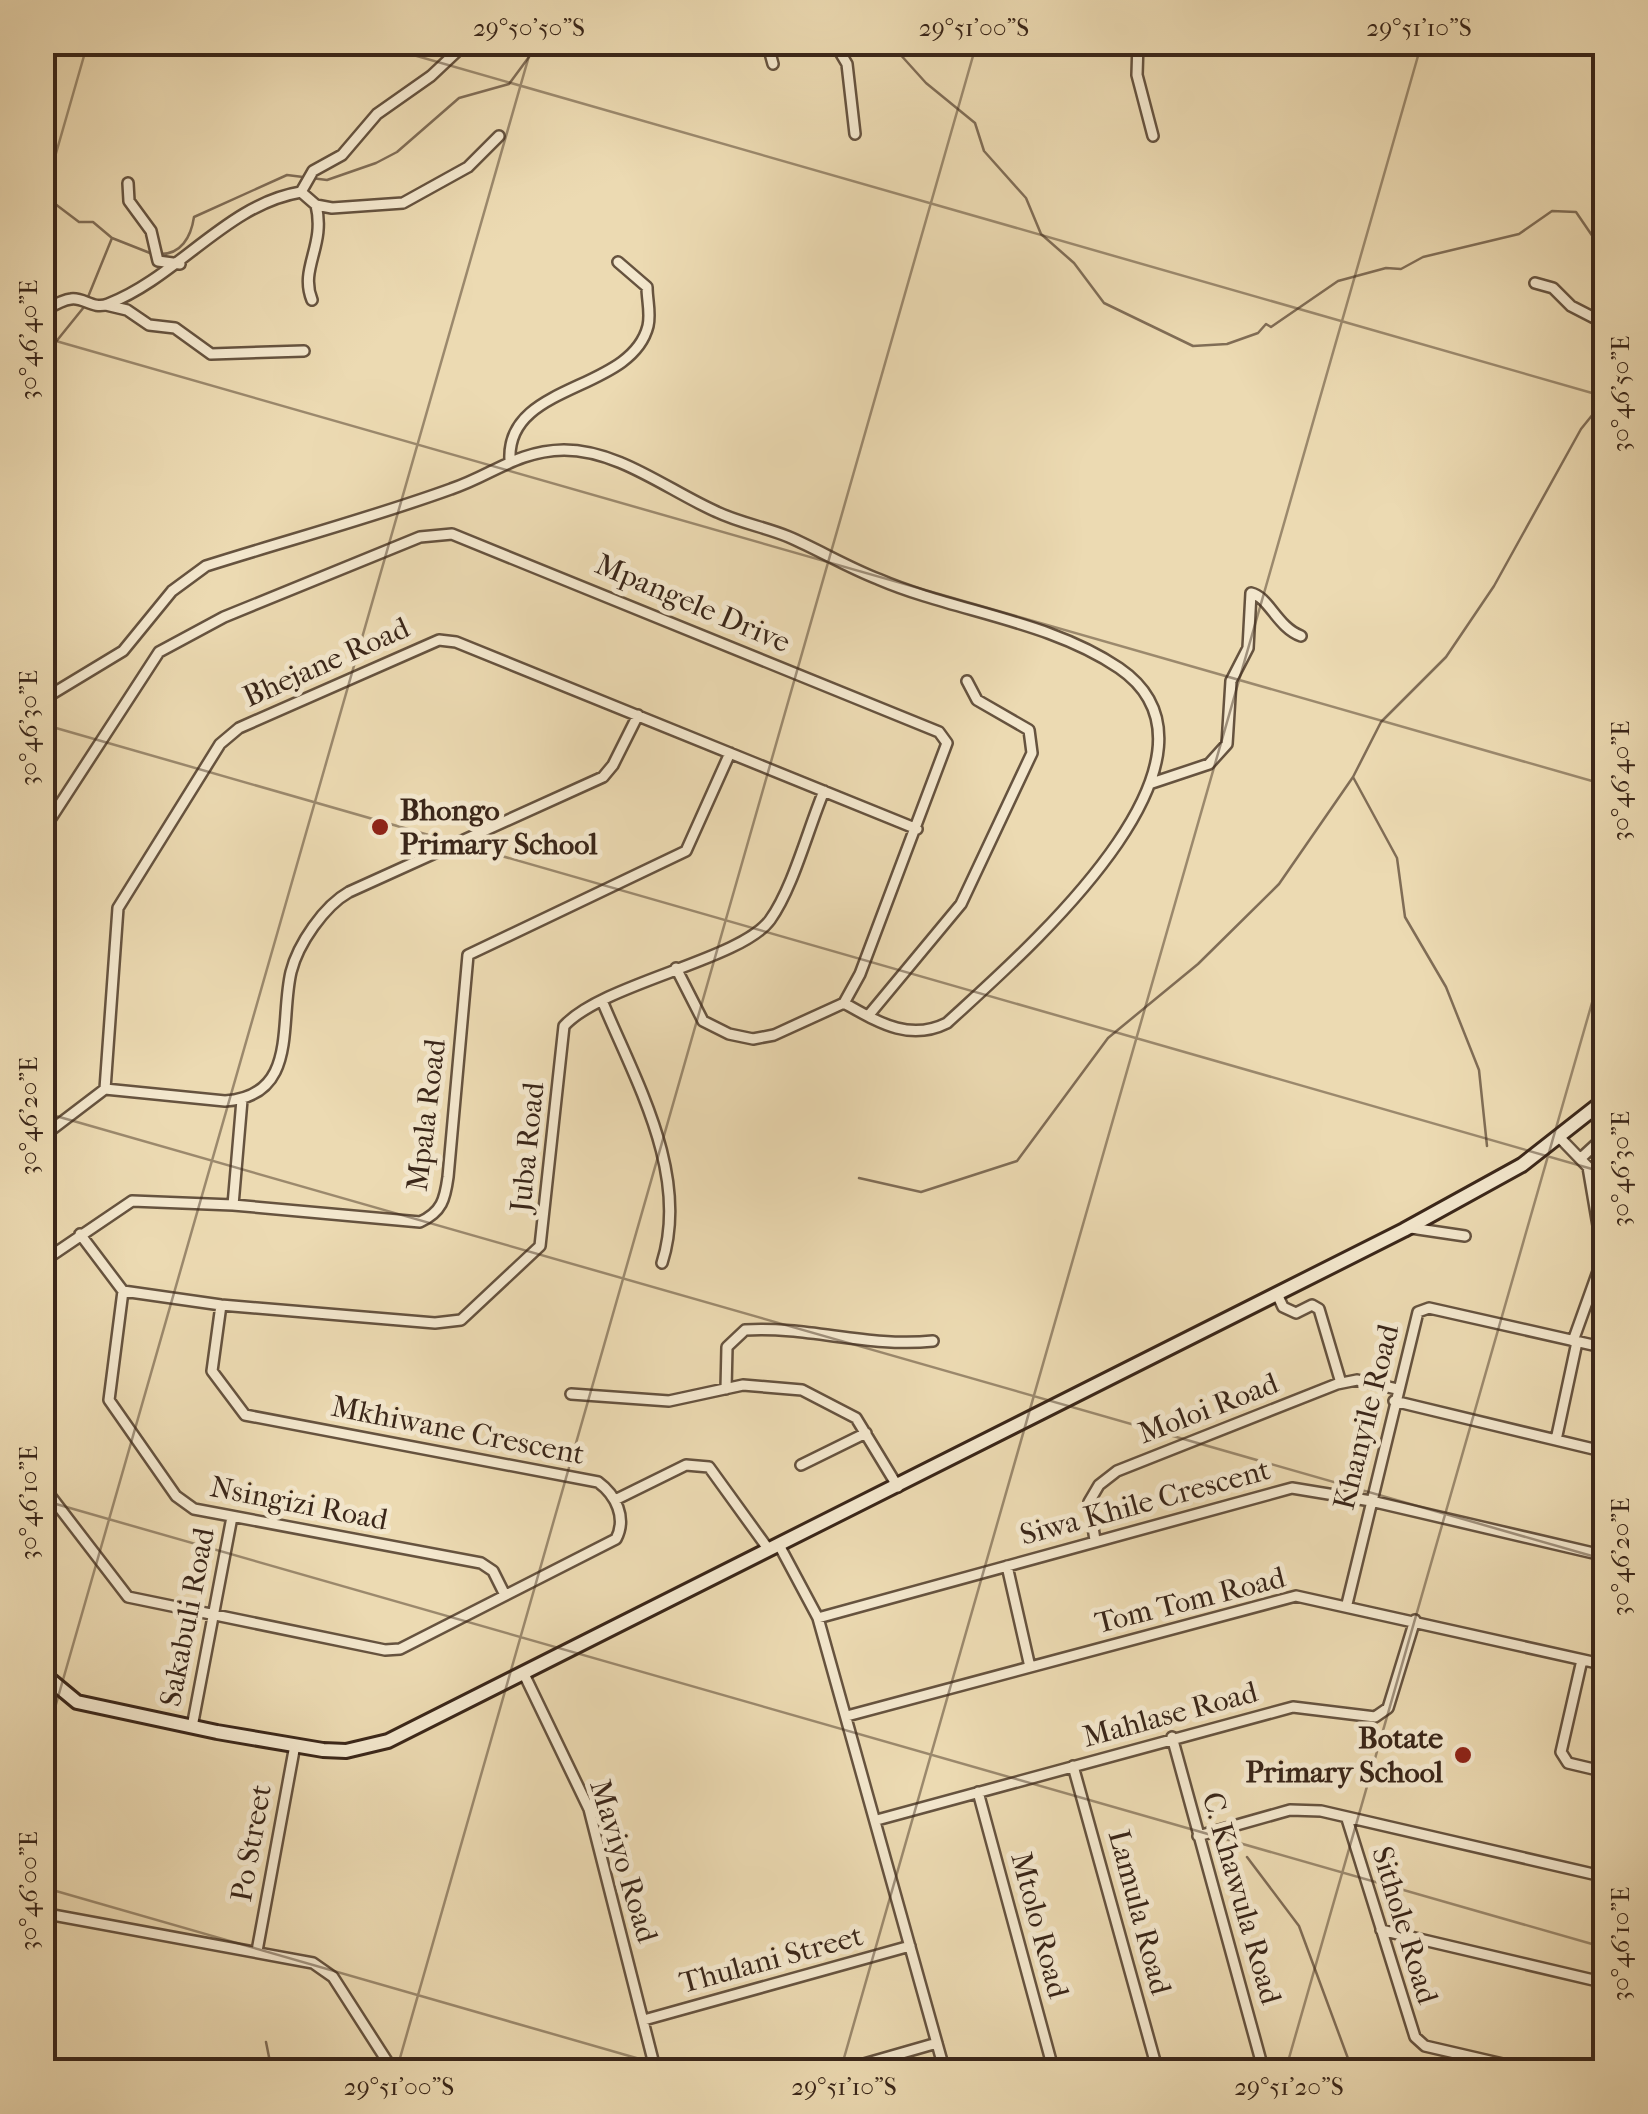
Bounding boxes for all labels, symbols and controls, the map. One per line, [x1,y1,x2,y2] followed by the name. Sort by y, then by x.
[473,13,585,42] text: 29°50'50"S
[919,13,1029,42] text: 29°51'00"S
[1366,13,1472,42] text: 29°51'10"S
[14,280,43,400] text: 30°46'40"E
[1606,336,1635,452] text: 30°46'50"E
[590,547,796,660] street label: Mpangele Drive
[238,610,415,715] street label: Bhejane Road
[14,670,43,786] text: 30°46'30"E
[1606,721,1635,841] text: 30°46'40"E
[400,793,598,862] place label: Bhongo Primary School
[369,816,391,838] marker: Bhongo Primary School
[400,1036,453,1193] street label: Mpala Road
[14,1057,43,1175] text: 30°46'20"E
[503,1080,552,1216] street label: Juba Road
[1606,1111,1635,1227] text: 30°46'30"E
[1327,1320,1407,1513] street label: Khanyile Road
[1133,1366,1284,1451] street label: Moloi Road
[328,1389,588,1472] street label: Mkhiwane Crescent
[14,1446,43,1560] text: 30°46'10"E
[1016,1452,1274,1553] street label: Siwa Khile Crescent
[207,1469,391,1538] street label: Nsingizi Road
[1606,1498,1635,1616] text: 30°46'20"E
[153,1524,222,1709] street label: Sakabuli Road
[1092,1560,1289,1641] street label: Tom Tom Road
[1079,1674,1262,1755] street label: Mahlase Road
[1246,1721,1444,1790] place label: Botate Primary School
[1452,1744,1474,1766] marker: Botate Primary School
[582,1776,665,1947] street label: Maviyo Road
[224,1782,279,1904] street label: Po Street
[1195,1788,1289,2009] street label: C. Khawula Road
[1101,1826,1178,1999] street label: Lamula Road
[14,1831,43,1951] text: 30°46'00"E
[1364,1842,1445,2009] street label: Sithole Road
[1003,1849,1076,2002] street label: Mtolo Road
[1606,1887,1635,2001] text: 30°46'10"E
[676,1918,867,2001] street label: Thulani Street
[344,2072,454,2101] text: 29°51'00"S
[791,2072,897,2101] text: 29°51'10"S
[1234,2072,1344,2101] text: 29°51'20"S

